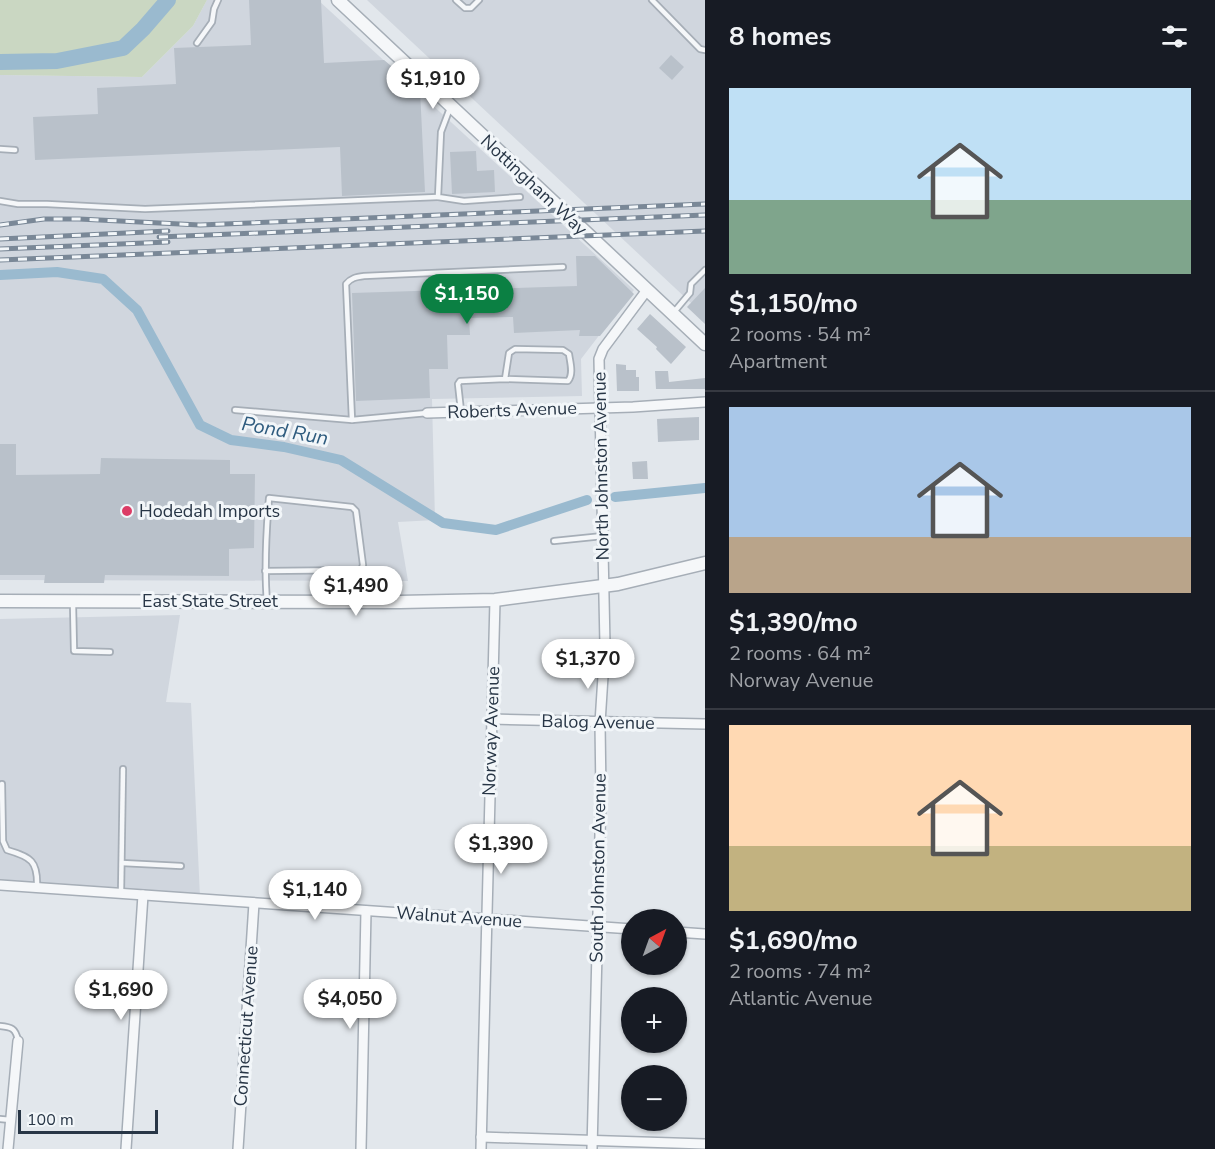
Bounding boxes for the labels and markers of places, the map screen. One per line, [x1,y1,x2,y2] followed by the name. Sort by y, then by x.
[384,59,482,110] pin: $1,910
[418,274,516,325] pin: $1,150
[139,499,280,523] place label: Hodedah Imports
[120,504,134,518] marker: Hodedah Imports
[307,566,405,617] pin: $1,490
[539,639,637,690] pin: $1,370
[452,824,550,875] pin: $1,390
[266,870,364,921] pin: $1,140
[72,970,170,1021] pin: $1,690
[301,979,399,1030] pin: $4,050

